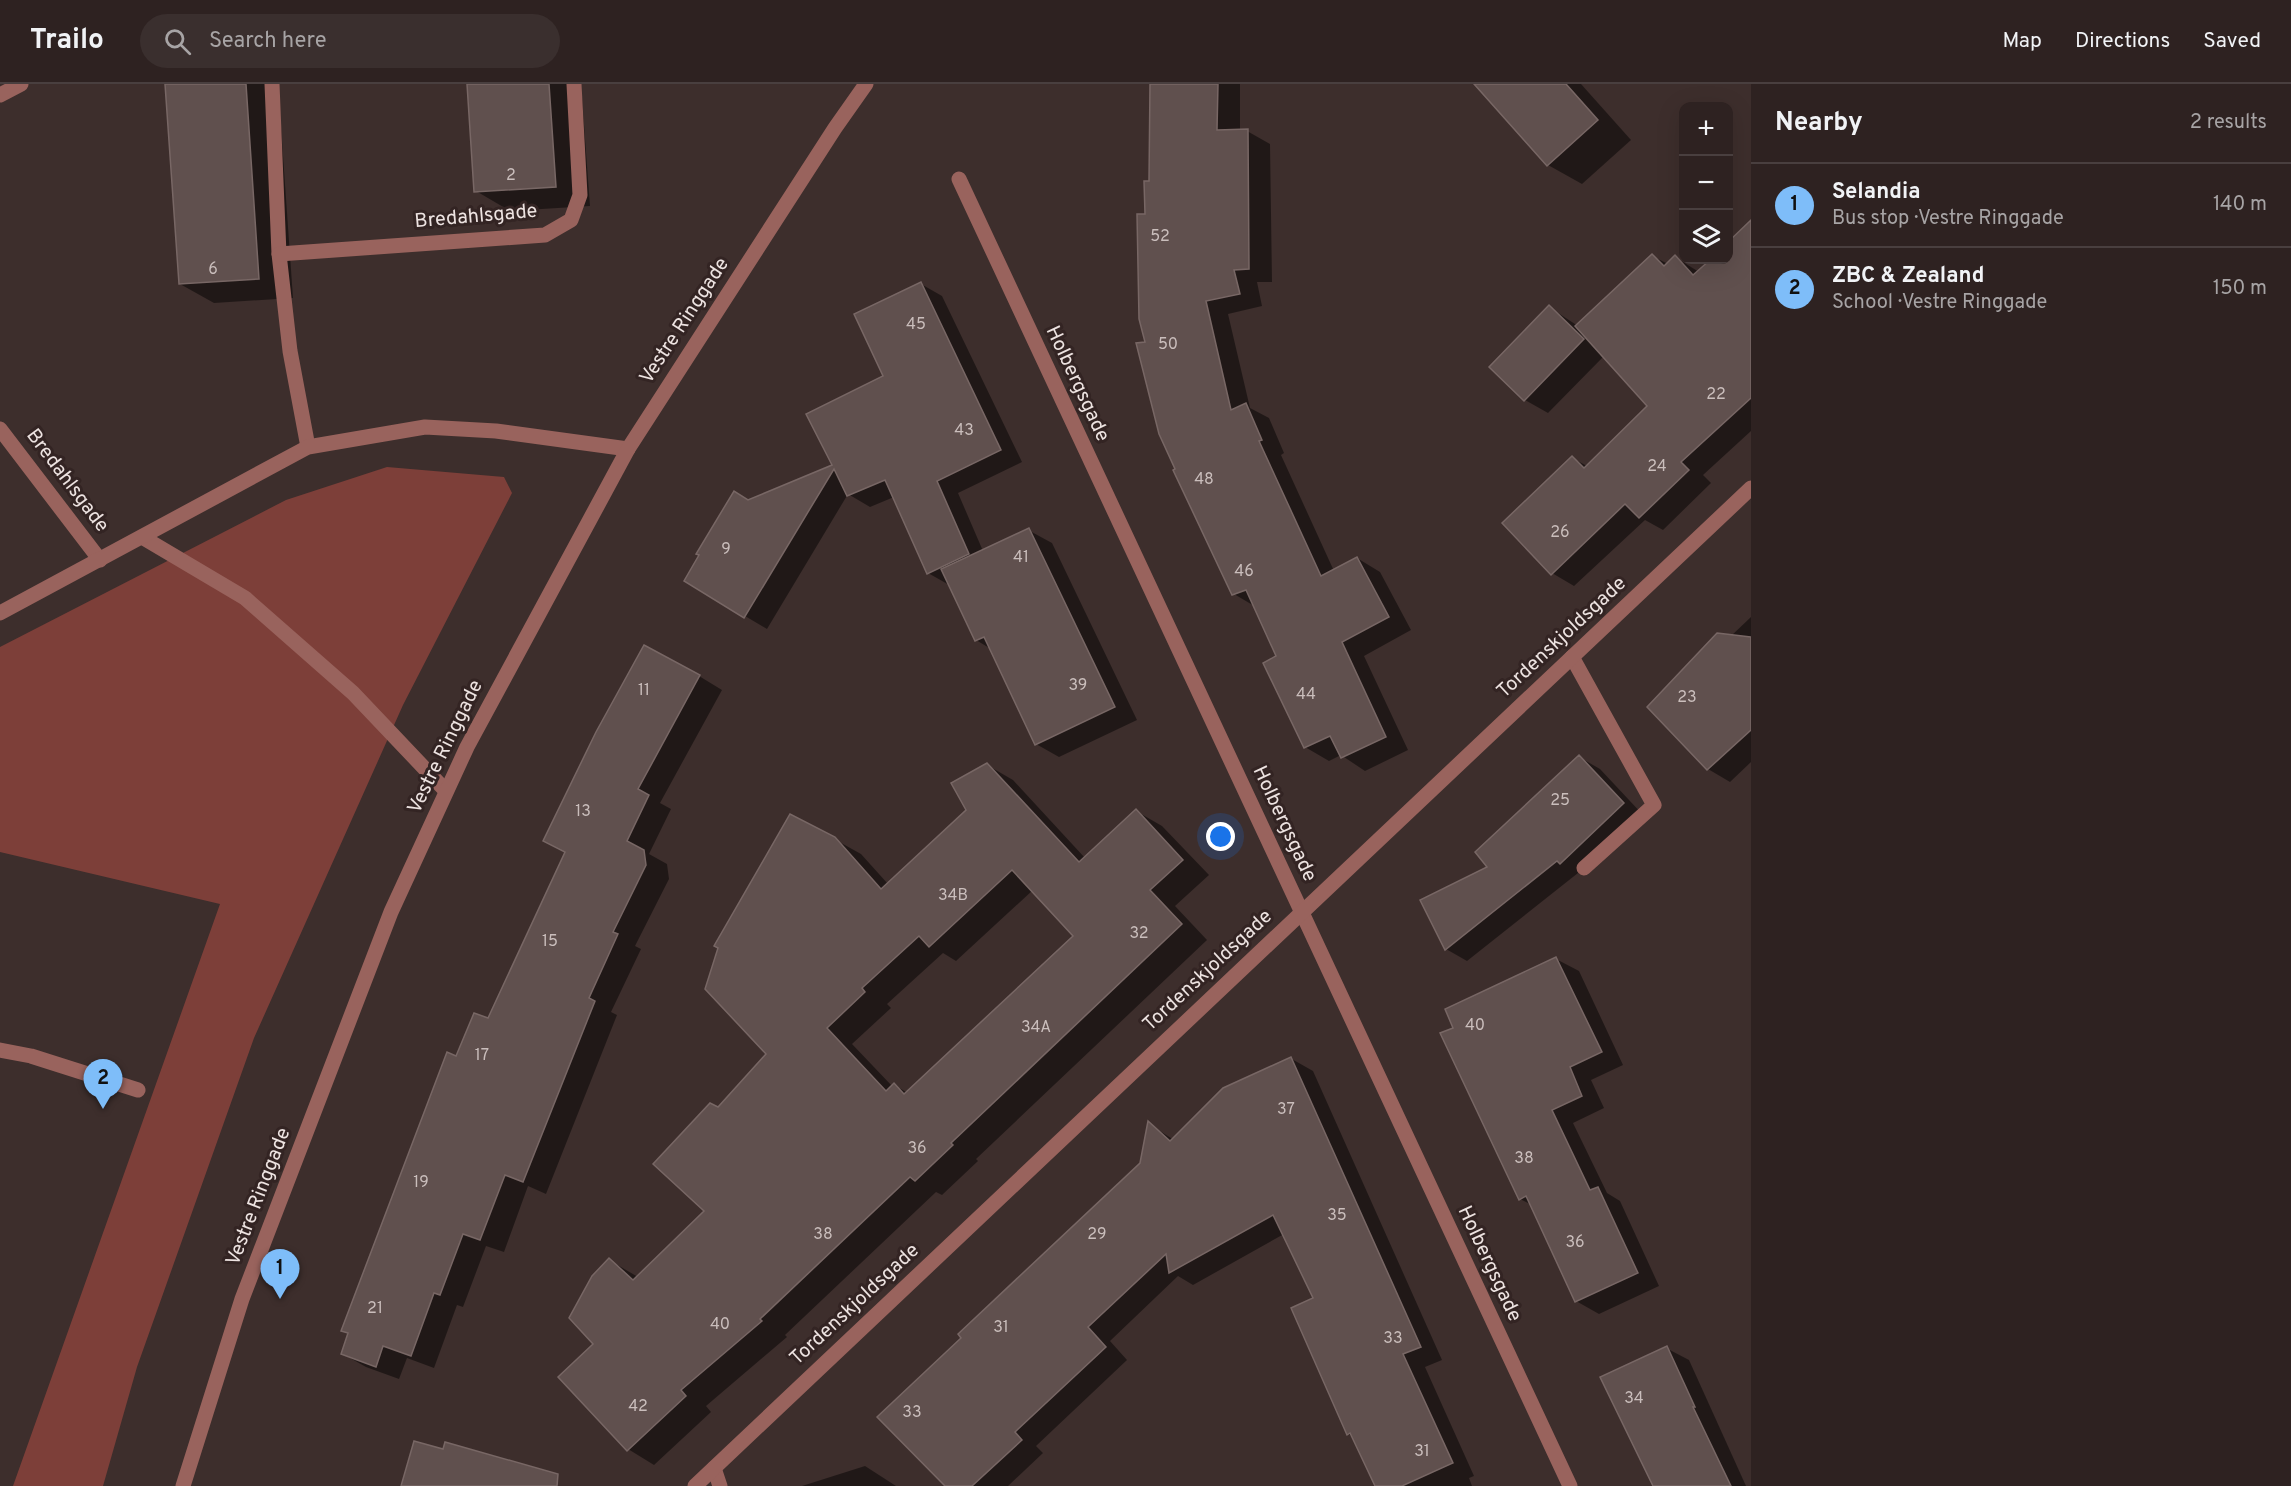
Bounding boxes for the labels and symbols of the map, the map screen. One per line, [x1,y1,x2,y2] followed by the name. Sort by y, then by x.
[506,166,516,186] house number: 2
[413,199,539,235] street label: Bredahlsgade
[1150,227,1170,247] house number: 52
[634,253,736,389] street label: Vestre Ringgade
[208,260,218,280] house number: 6
[906,315,926,335] house number: 45
[1039,322,1115,446] street label: Holbergsgade
[1158,335,1178,355] house number: 50
[1706,385,1726,405] house number: 22
[954,421,974,441] house number: 43
[20,424,114,538] street label: Bredahlsgade
[1647,457,1667,477] house number: 24
[1194,470,1214,490] house number: 48
[1550,523,1570,543] house number: 26
[721,540,731,560] house number: 9
[1013,548,1029,568] house number: 41
[1234,562,1254,582] house number: 46
[1492,571,1632,705] street label: Tordenskjoldsgade
[402,676,490,818] street label: Vestre Ringgade
[1069,676,1087,696] house number: 39
[638,681,650,701] house number: 11
[1296,685,1316,705] house number: 44
[1677,688,1697,708] house number: 23
[1246,762,1322,886] street label: Holbergsgade
[1550,791,1570,811] house number: 25
[575,802,591,822] house number: 13
[1206,822,1235,851] your location
[938,886,968,906] house number: 34B
[1138,904,1278,1038] street label: Tordenskjoldsgade
[1129,924,1149,944] house number: 32
[542,932,558,952] house number: 15
[1465,1016,1485,1036] house number: 40
[1021,1018,1051,1038] house number: 34A
[475,1046,489,1066] house number: 17
[84,1060,122,1109] pin: 2
[1277,1100,1295,1120] house number: 37
[221,1124,297,1270] street label: Vestre Ringgade
[907,1139,927,1159] house number: 36
[1514,1149,1534,1169] house number: 38
[413,1173,429,1193] house number: 19
[1451,1202,1527,1326] street label: Holbergsgade
[1327,1206,1347,1226] house number: 35
[813,1225,833,1245] house number: 38
[1087,1225,1107,1245] house number: 29
[1565,1233,1585,1253] house number: 36
[785,1238,925,1372] street label: Tordenskjoldsgade
[260,1250,300,1299] pin: 1
[367,1299,383,1319] house number: 21
[710,1315,730,1335] house number: 40
[993,1318,1009,1338] house number: 31
[1383,1329,1403,1349] house number: 33
[1624,1389,1644,1409] house number: 34
[628,1397,648,1417] house number: 42
[902,1403,922,1423] house number: 33
[1414,1442,1430,1462] house number: 31

